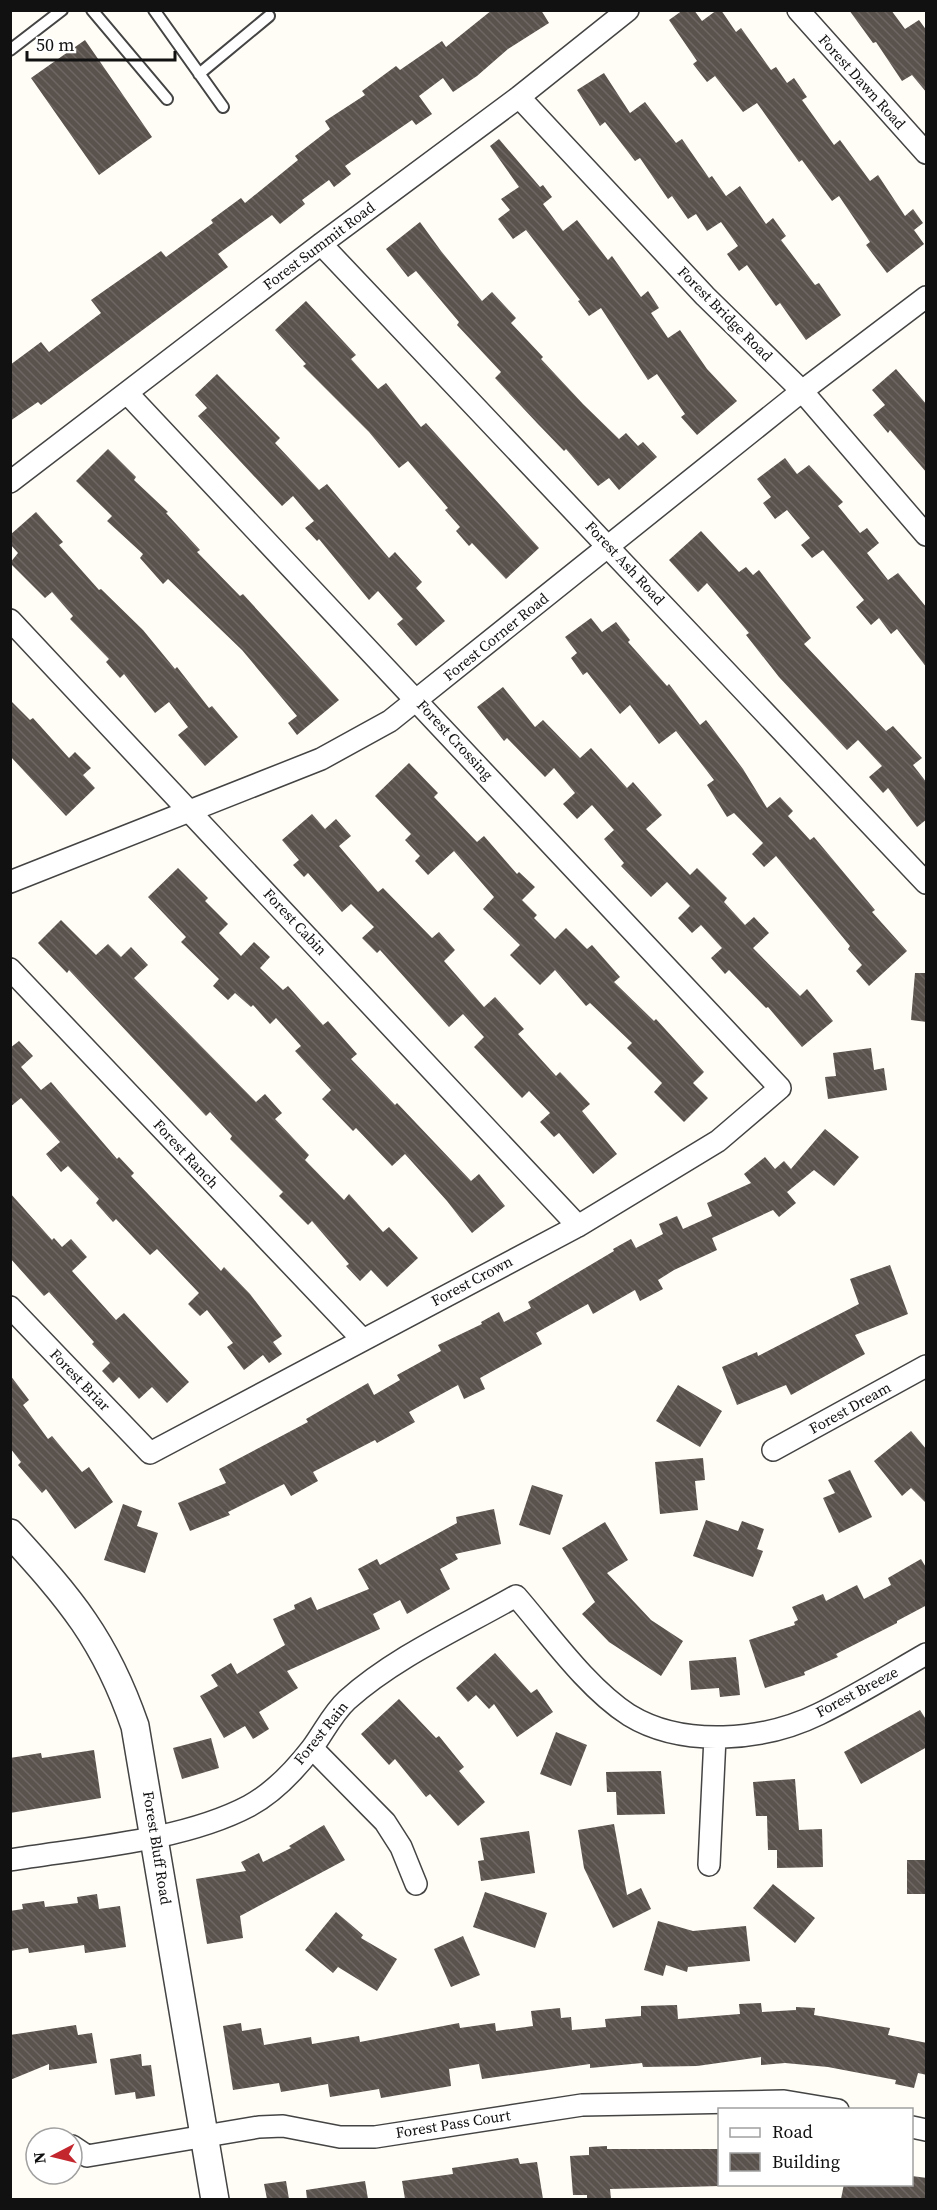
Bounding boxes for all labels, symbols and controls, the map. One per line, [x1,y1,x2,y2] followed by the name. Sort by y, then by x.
[27,24,176,62] scale bar
[814,30,911,134] street label: Forest Dawn Road
[36,32,74,57] text: 50 m
[258,196,379,295] street label: Forest Summit Road
[673,262,778,366] street label: Forest Bridge Road
[581,516,670,610] street label: Forest Ash Road
[439,587,553,686] street label: Forest Corner Road
[412,695,498,785] street label: Forest Crossing
[259,884,332,960] street label: Forest Cabin
[149,1114,224,1193] street label: Forest Ranch
[427,1250,516,1311] street label: Forest Crown
[45,1344,116,1416] street label: Forest Briar
[805,1376,895,1439] street label: Forest Dream
[812,1661,902,1722] street label: Forest Breeze
[289,1697,353,1769] street label: Forest Rain
[138,1790,177,1907] street label: Forest Bluff Road
[394,2104,512,2143] street label: Forest Pass Court
[718,2108,913,2186] legend
[772,2119,813,2144] text: Road
[24,2126,84,2186] north arrow
[772,2149,840,2174] text: Building
[27,2150,51,2165] text: N

